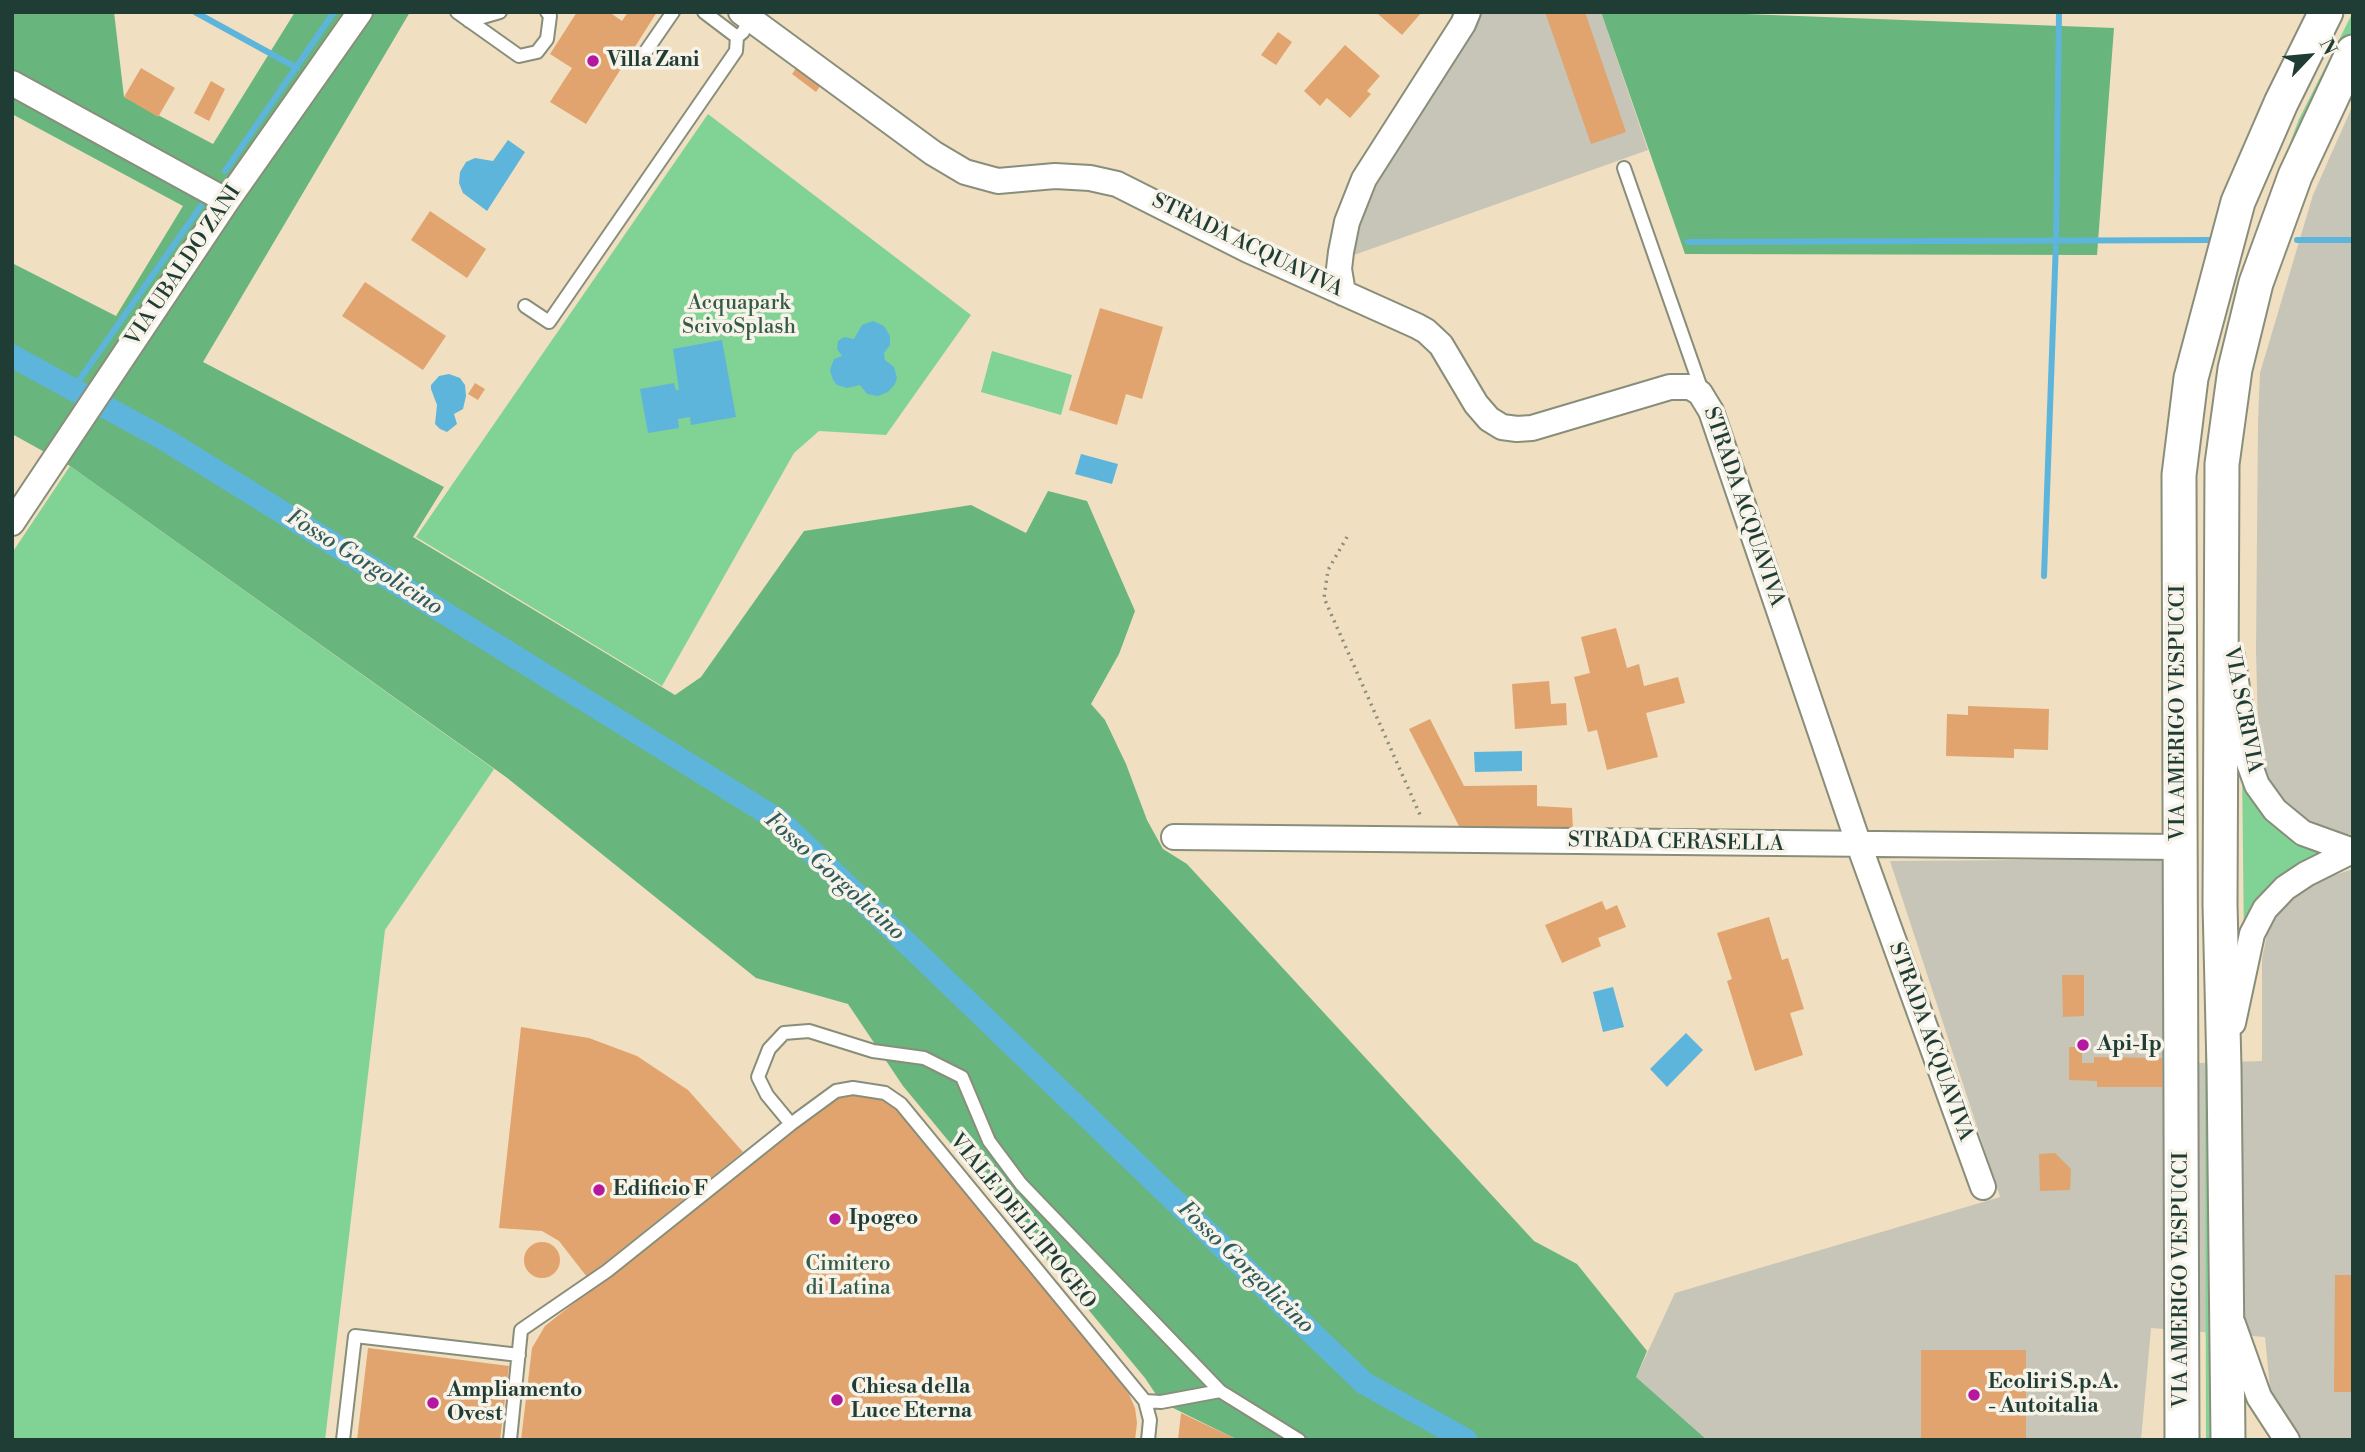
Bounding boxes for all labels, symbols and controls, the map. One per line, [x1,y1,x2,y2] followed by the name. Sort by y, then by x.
[2274,21,2344,91] north arrow
[2314,35,2342,59] text: N
[607,48,699,74] place label: Villa Zani
[585,53,601,69] marker: Villa Zani
[121,181,247,351] street label: VIA UBALDO ZANI
[1147,189,1347,303] street label: STRADA ACQUAVIVA
[682,291,796,341] park label: Acquapark ScivoSplash
[1697,404,1789,610] street label: STRADA ACQUAVIVA
[281,504,447,622] water label: Fosso Gorgolicino
[2166,585,2192,841] street label: VIA AMERIGO VESPUCCI
[2217,645,2267,775] street label: VIA SCRIVIA
[758,807,910,947] water label: Fosso Gorgolicino
[1568,829,1784,857] street label: STRADA CERASELLA
[1882,939,1978,1145] street label: STRADA ACQUAVIVA
[2097,1032,2162,1058] place label: Api-Ip
[2075,1037,2091,1053] marker: Api-Ip
[943,1129,1101,1315] street label: VIALE DELL'IPOGEO
[2169,1152,2195,1408] street label: VIA AMERIGO VESPUCCI
[613,1177,709,1203] place label: Edificio F
[591,1182,607,1198] marker: Edificio F
[1171,1196,1319,1340] water label: Fosso Gorgolicino
[849,1206,918,1232] place label: Ipogeo
[827,1211,843,1227] marker: Ipogeo
[805,1252,891,1302] park label: Cimitero di Latina
[1988,1370,2119,1420] place label: Ecoliri S.p.A. - Autoitalia
[851,1375,972,1425] place label: Chiesa della Luce Eterna
[447,1378,582,1428] place label: Ampliamento Ovest
[1966,1387,1982,1403] marker: Ecoliri S.p.A. - Autoitalia
[829,1392,845,1408] marker: Chiesa della Luce Eterna
[425,1395,441,1411] marker: Ampliamento Ovest

